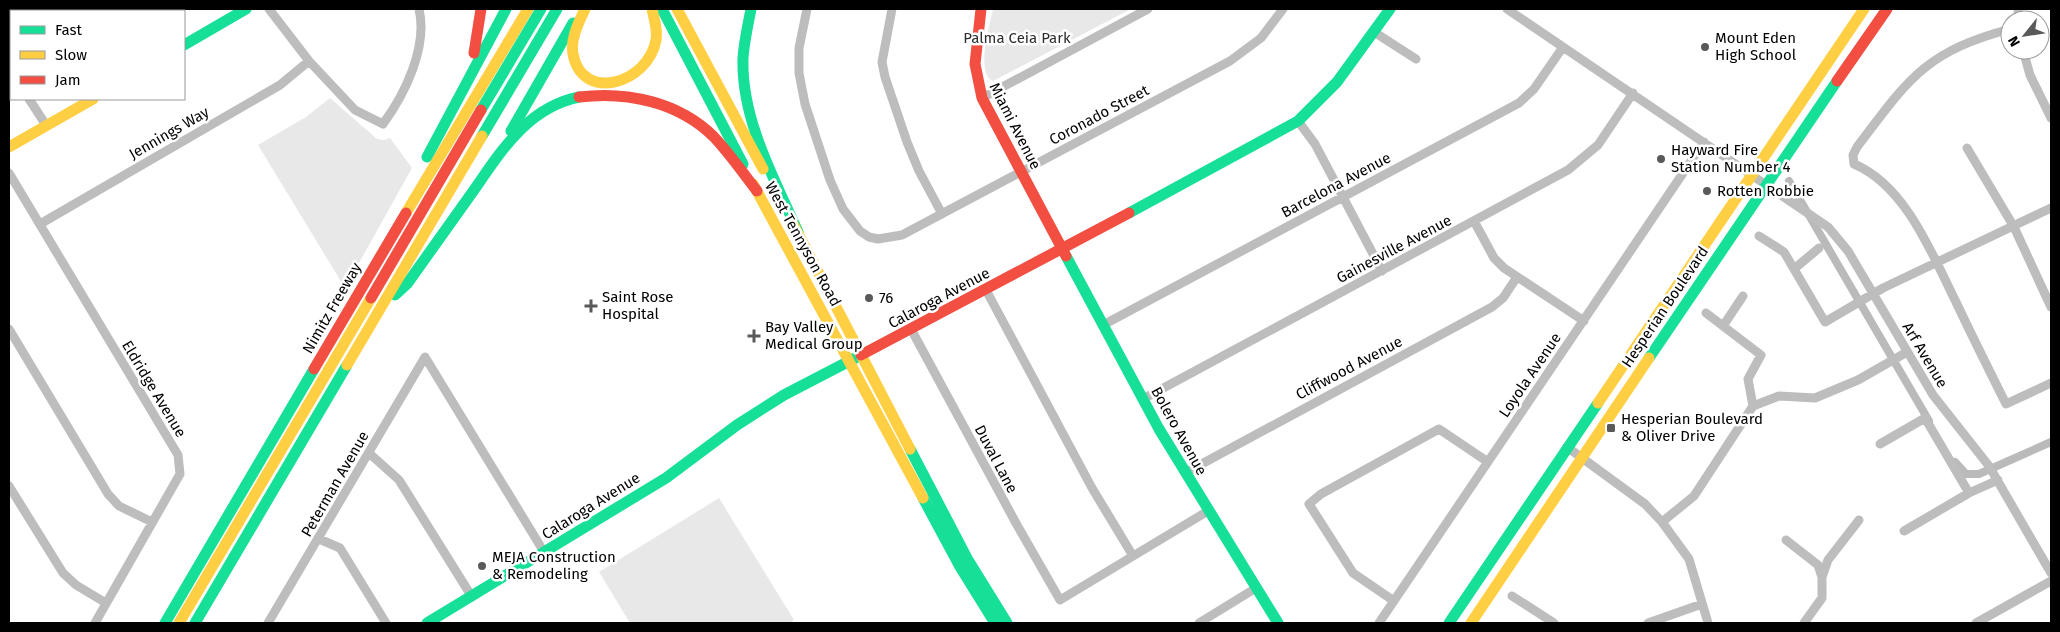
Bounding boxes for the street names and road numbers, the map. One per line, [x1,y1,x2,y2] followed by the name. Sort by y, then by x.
[985,80,1045,172] street label: Miami Avenue
[1046,81,1152,149] street label: Coronado Street
[126,103,213,163] street label: Jennings Way
[1278,149,1394,221] street label: Barcelona Avenue
[761,179,845,309] street label: West Tennyson Road
[1333,211,1455,287] street label: Gainesville Avenue
[1618,243,1712,371] street label: Hesperian Boulevard
[299,259,366,357] street label: Nimitz Freeway
[885,264,993,332] street label: Calaroga Avenue
[1898,319,1952,391] street label: Arf Avenue
[1495,329,1565,421] street label: Loyola Avenue
[1293,332,1405,404] street label: Cliffwood Avenue
[118,337,190,441] street label: Eldridge Avenue
[1147,384,1211,478] street label: Bolero Avenue
[971,422,1021,496] street label: Duval Lane
[297,428,373,540] street label: Peterman Avenue
[539,469,643,543] street label: Calaroga Avenue

